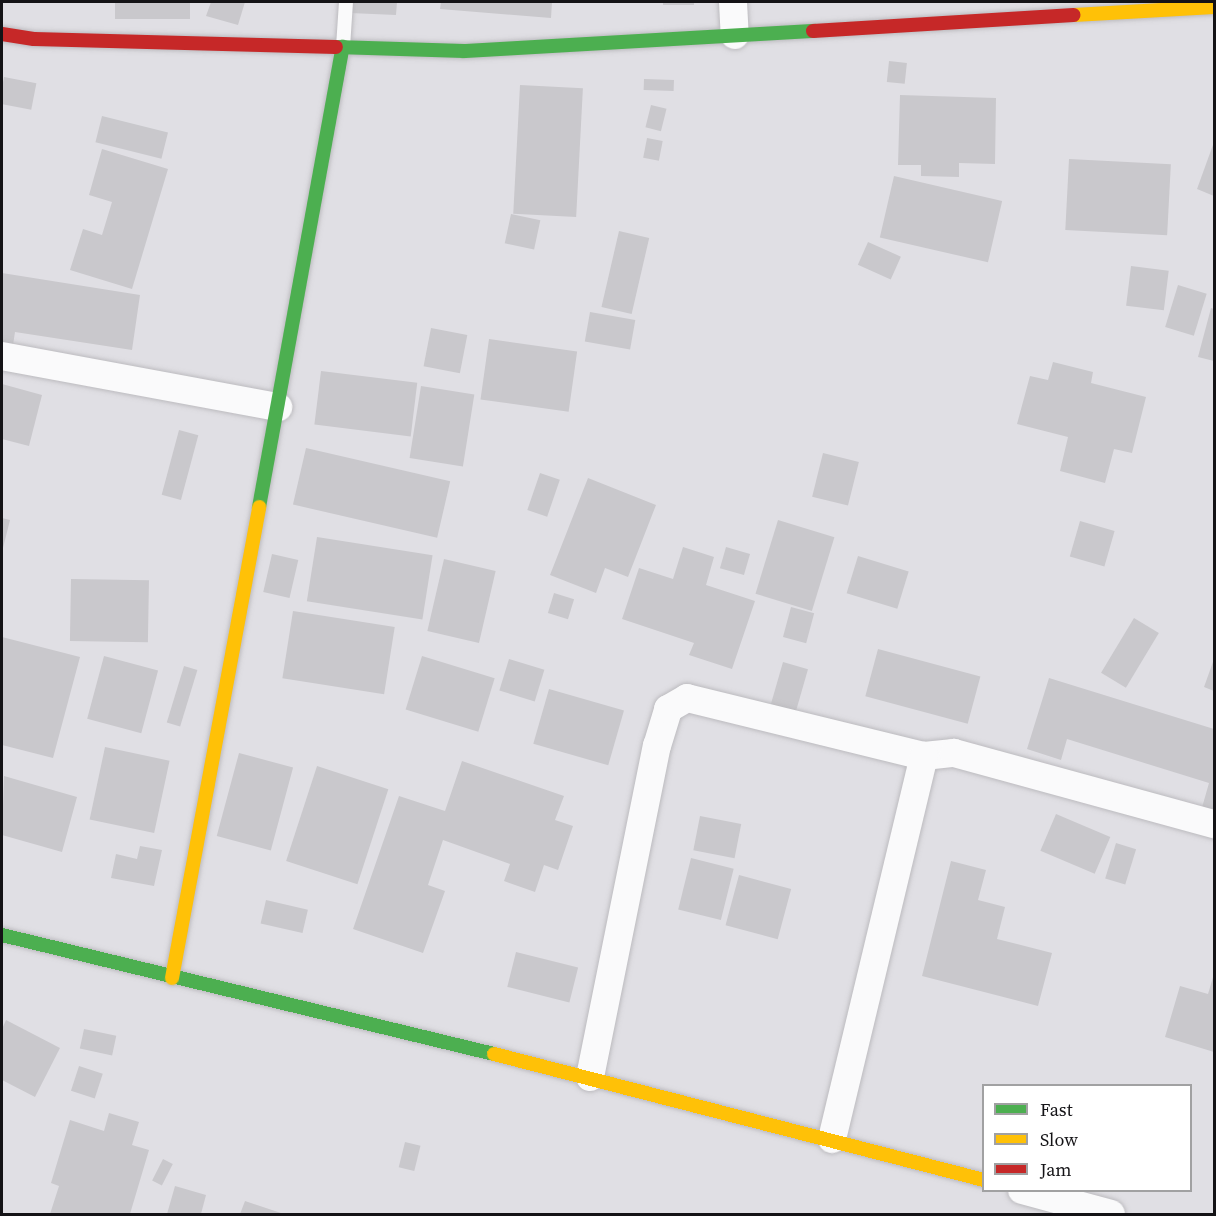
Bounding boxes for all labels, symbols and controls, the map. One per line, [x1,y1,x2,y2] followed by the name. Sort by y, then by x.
[982,1084,1192,1192] legend
[1040,1097,1073,1122] text: Fast
[1040,1127,1078,1152] text: Slow
[1040,1157,1072,1182] text: Jam

